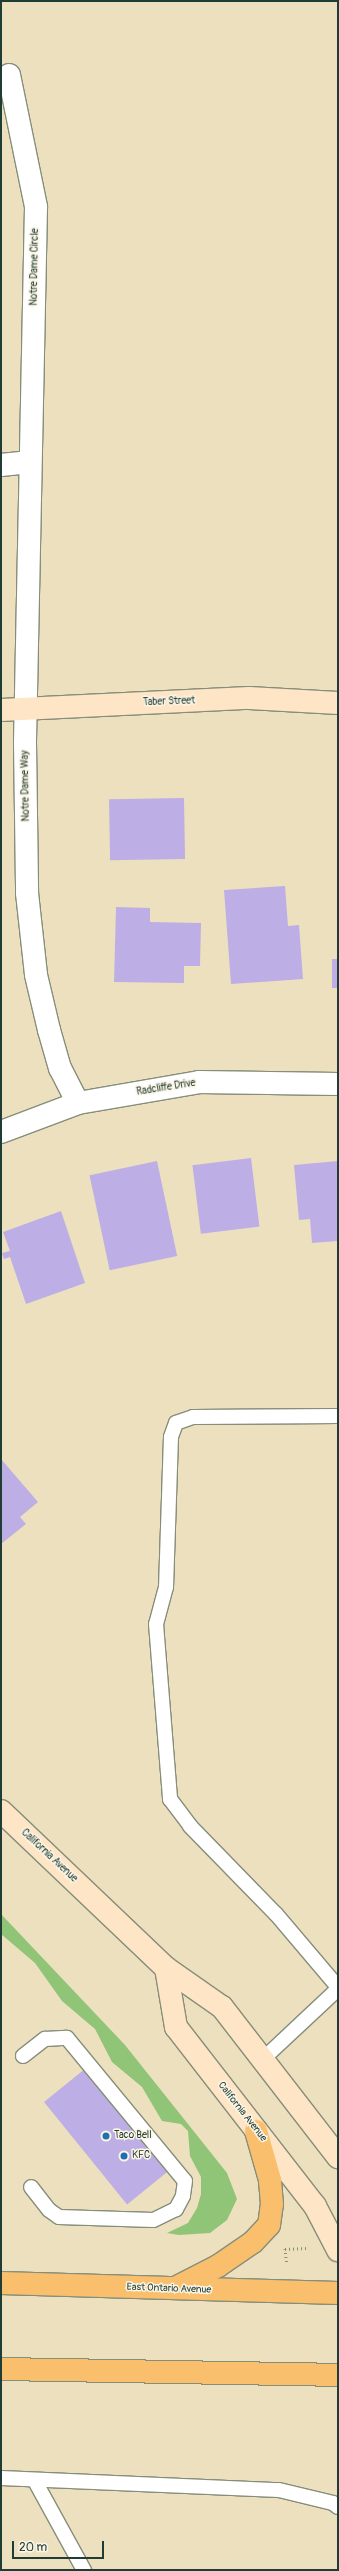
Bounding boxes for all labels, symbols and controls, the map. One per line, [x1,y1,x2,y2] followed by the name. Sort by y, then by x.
[28,228,42,306] street label: Notre Dame Circle
[143,695,195,709] street label: Taber Street
[19,750,33,822] street label: Notre Dame Way
[136,1077,196,1099] street label: Radcliffe Drive
[18,1827,80,1885] street label: California Avenue
[215,2080,269,2144] street label: California Avenue
[114,2130,152,2142] place label: Taco Bell
[101,2131,111,2141] marker: Taco Bell
[132,2150,150,2162] place label: KFC
[119,2151,129,2161] marker: KFC
[126,2282,212,2296] street label: East Ontario Avenue
[14,2533,106,2559] scale bar
[19,2540,47,2555] text: 20 m

